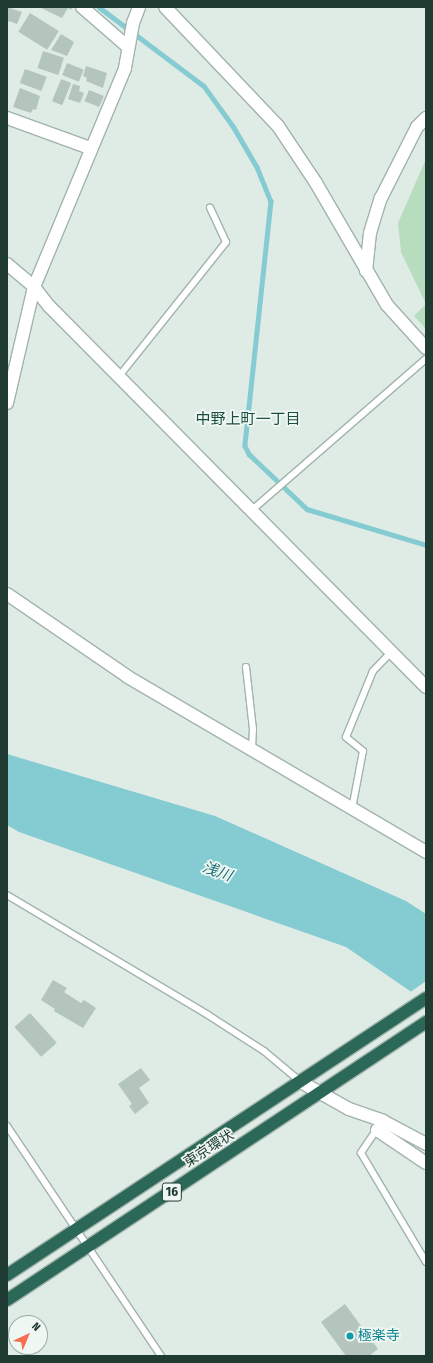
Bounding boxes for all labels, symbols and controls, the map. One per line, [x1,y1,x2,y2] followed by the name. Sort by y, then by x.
[196,411,300,429] district label: 中野上町一丁目
[200,858,234,886] water label: 浅川
[181,1127,237,1171] street label: 東京環状
[161,1181,183,1203] road number: 16
[8,1315,48,1355] north arrow
[29,1320,43,1334] text: N
[358,1328,400,1344] place label: 極楽寺
[345,1331,355,1341] marker: 極楽寺

